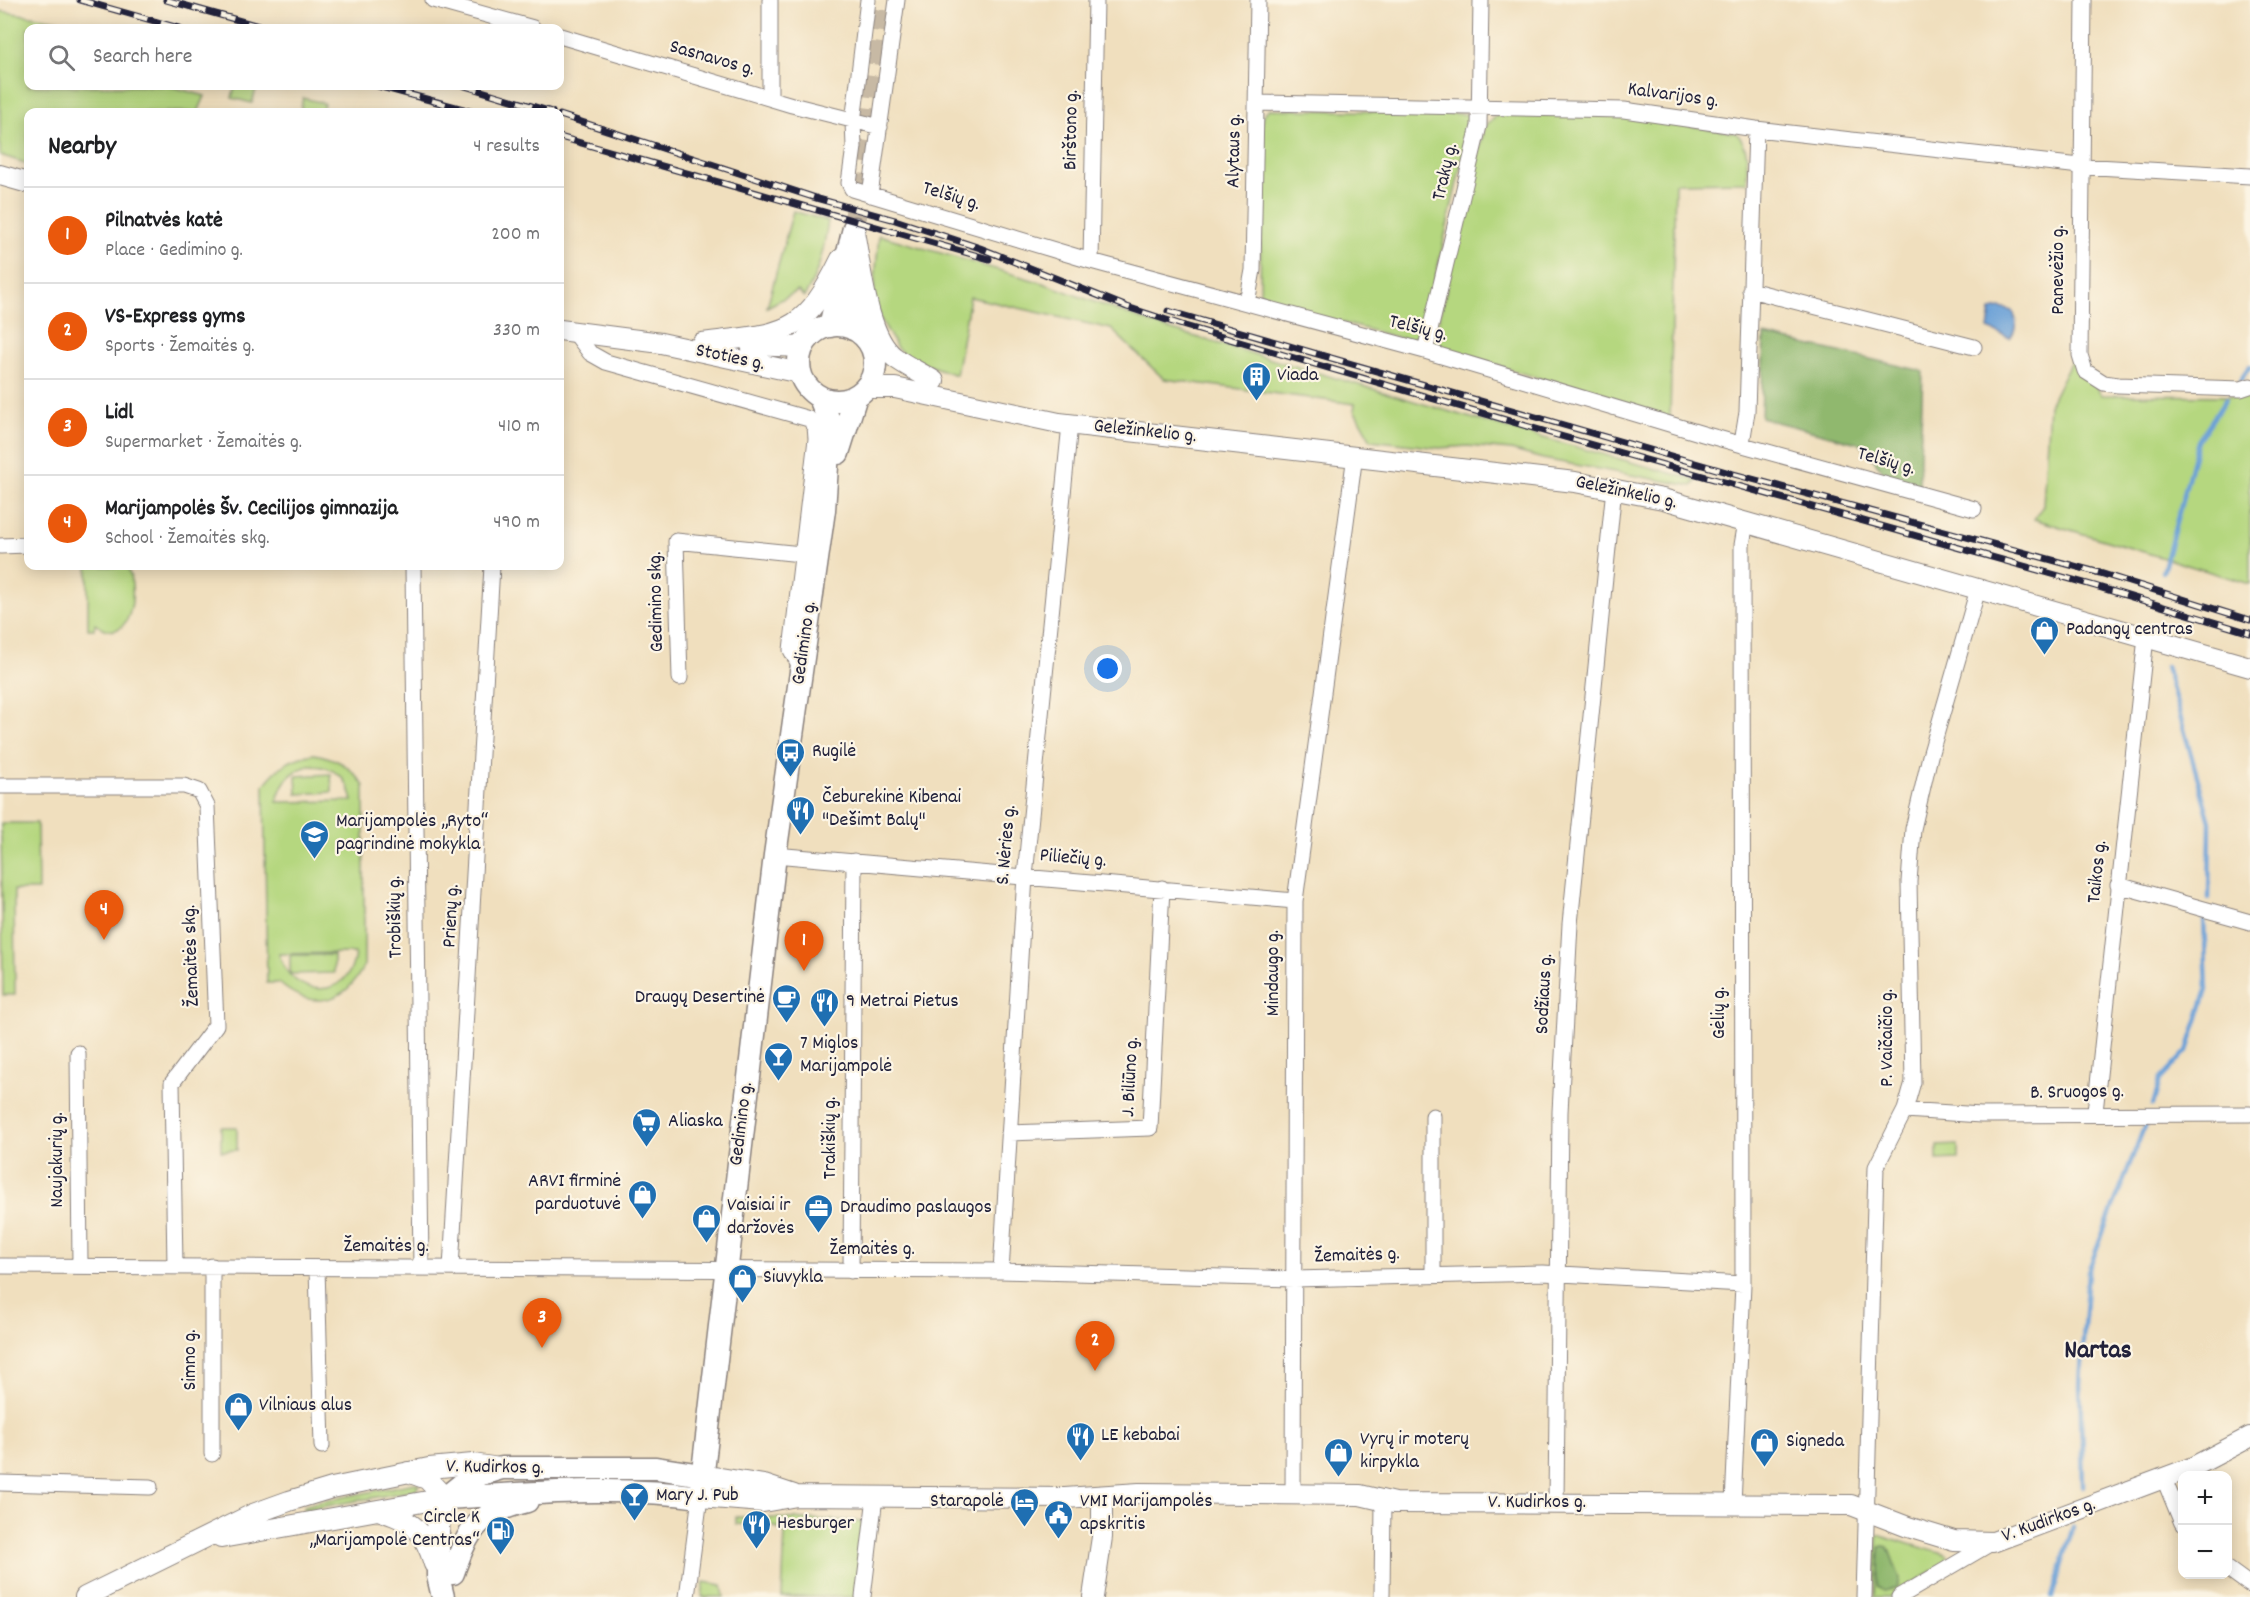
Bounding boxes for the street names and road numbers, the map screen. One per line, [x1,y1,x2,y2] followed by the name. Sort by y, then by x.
[666,33,758,85] street label: Sasnavos g.
[1626,76,1720,116] street label: Kalvarijos g.
[1057,90,1087,170] street label: Birštono g.
[1220,114,1250,188] street label: Alytaus g.
[1426,140,1466,204] street label: Trakų g.
[919,175,983,219] street label: Telšių g.
[2045,225,2073,315] street label: Panevėžio g.
[1386,308,1450,350] street label: Telšių g.
[693,337,767,379] street label: Stoties g.
[1092,413,1198,451] street label: Geležinkelio g.
[1854,440,1918,484] street label: Telšių g.
[1573,469,1679,517] street label: Geležinkelio g.
[642,551,672,653] street label: Gedimino skg.
[785,599,825,687] street label: Gedimino g.
[990,804,1024,886] street label: S. Nėries g.
[2081,839,2115,905] street label: Taikos g.
[1038,842,1108,876] street label: Piliečių g.
[381,876,411,958] street label: Trobiškių g.
[436,884,468,948] street label: Prienų g.
[176,904,208,1008] street label: Žemaitės skg.
[1260,930,1288,1016] street label: Mindaugo g.
[1529,953,1561,1035] street label: Sodžiaus g.
[1706,987,1734,1039] street label: Gėlių g.
[1874,989,1902,1087] street label: P. Vaičaičio g.
[1115,1036,1147,1118] street label: J. Biliūno g.
[2030,1078,2124,1108] street label: B. Sruogos g.
[723,1081,761,1167] street label: Gedimino g.
[817,1097,845,1179] street label: Trakiškių g.
[44,1112,72,1208] street label: Naujakurių g.
[343,1233,429,1261] street label: Žemaitės g.
[829,1236,915,1264] street label: Žemaitės g.
[1314,1241,1400,1271] street label: Žemaitės g.
[177,1329,205,1391] street label: Simno g.
[446,1453,544,1483] street label: V. Kudirkos g.
[1488,1489,1586,1517] street label: V. Kudirkos g.
[1998,1491,2100,1551] street label: V. Kudirkos g.

